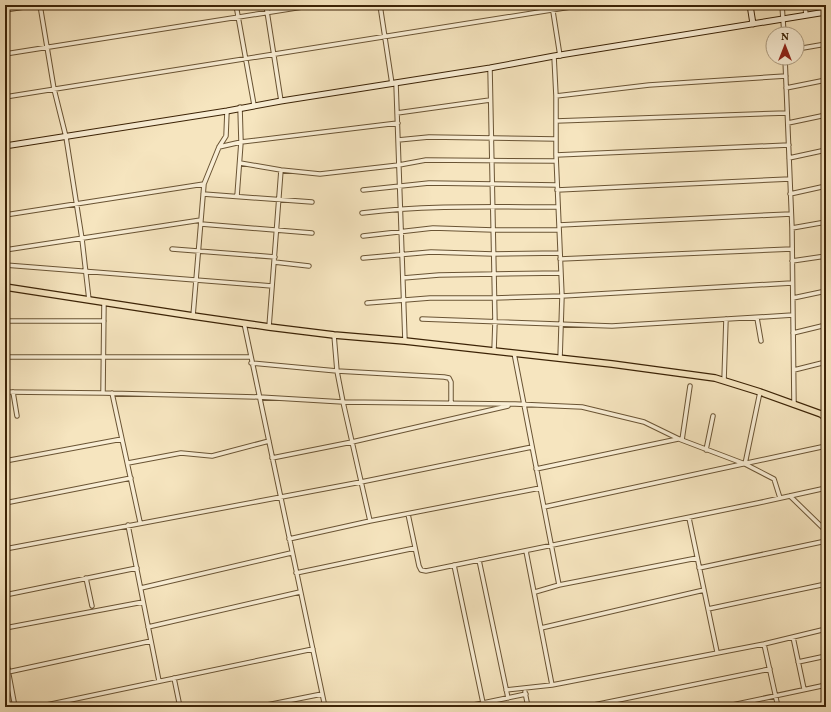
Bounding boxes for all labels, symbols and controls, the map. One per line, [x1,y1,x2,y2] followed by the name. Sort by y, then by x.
[765,26,805,66] north arrow
[781,30,789,45] text: N

